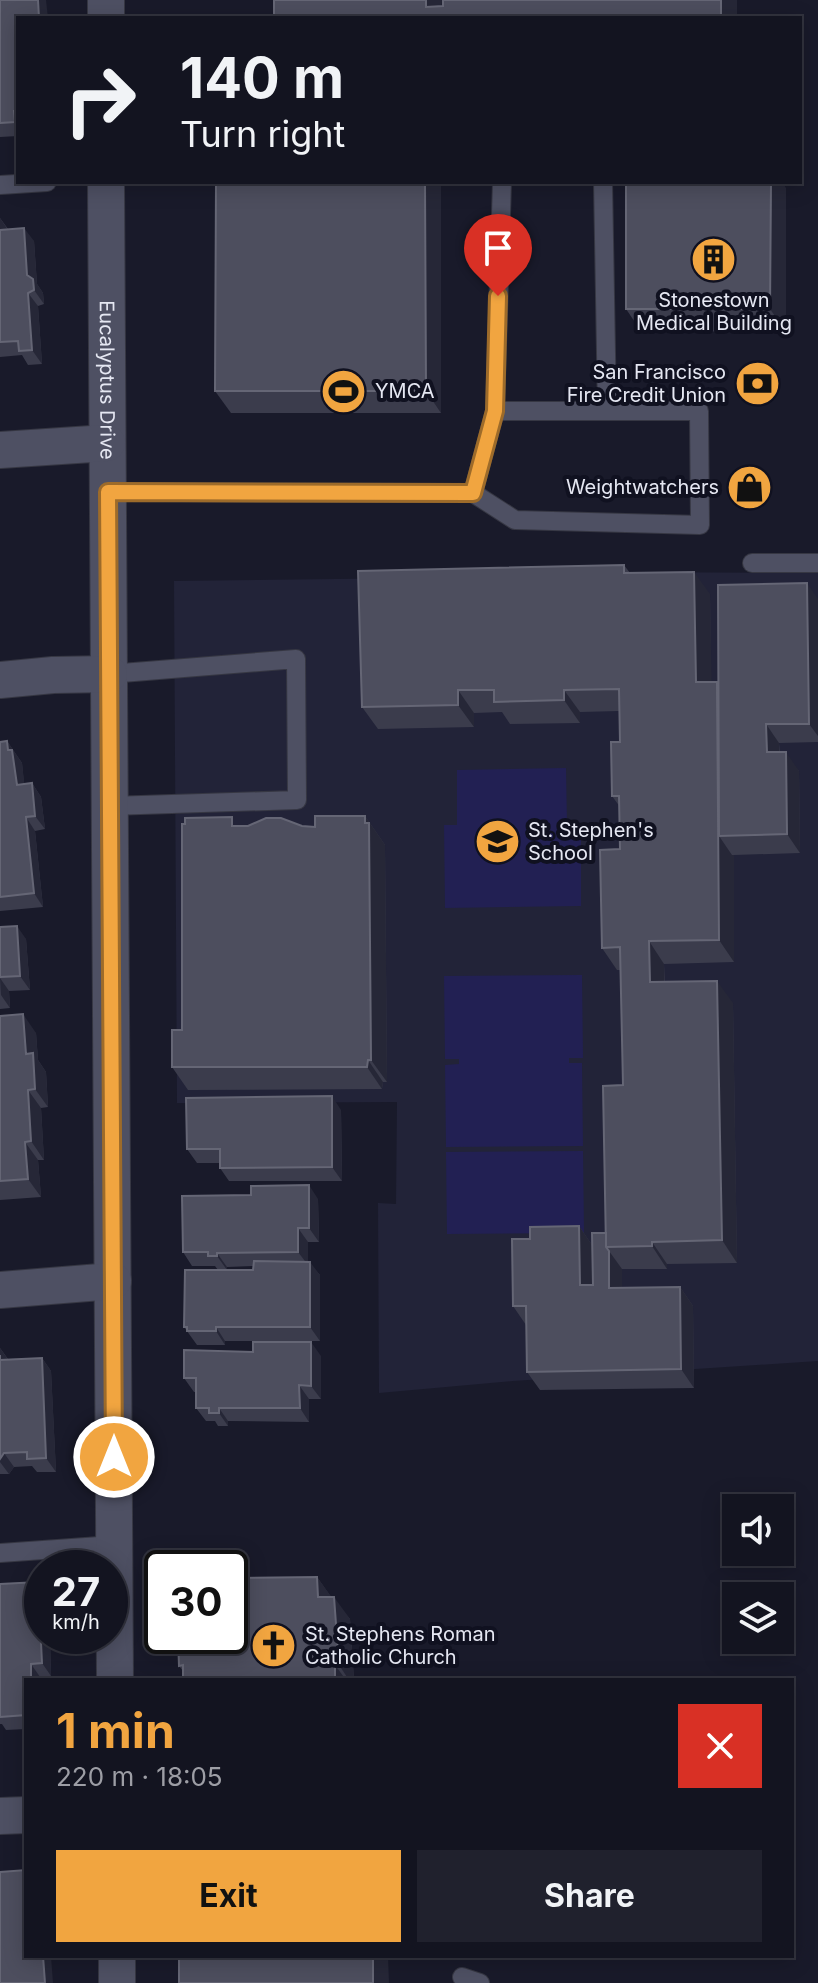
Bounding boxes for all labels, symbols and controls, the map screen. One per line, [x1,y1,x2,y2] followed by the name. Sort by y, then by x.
[180,44,344,112] text: 140 m
[48,48,152,152] icon: right
[180,112,345,156] text: Turn right
[464,214,532,296] pin
[476,226,520,270] icon: arrive
[690,236,738,284] building icon: Stonestown Medical Building
[636,288,792,335] place label: Stonestown Medical Building
[95,300,120,460] street label: Eucalyptus Drive
[733,359,781,407] bank icon: San Francisco Fire Credit Union
[567,360,726,407] place label: San Francisco Fire Credit Union
[320,367,368,415] sports icon: YMCA
[375,379,435,403] place label: YMCA
[726,463,774,511] shop icon: Weightwatchers
[566,475,719,499] place label: Weightwatchers
[473,817,521,865] school or university icon: St. Stephen's School
[528,818,654,865] place label: St. Stephen's School
[72,1415,156,1499] position arrow
[722,1494,794,1654] map controls
[722,1494,794,1566] button: sound
[144,1550,248,1654] speed limit sign: 30
[52,1567,100,1616] text: 27
[722,1582,794,1654] button: layers
[52,1610,100,1634] text: km/h
[250,1621,298,1669] church icon: St. Stephens Roman Catholic Church
[305,1622,495,1669] place label: St. Stephens Roman Catholic Church
[56,1701,175,1760] text: 1 min
[678,1704,762,1788] button: close
[56,1761,223,1792] text: 220 m · 18:05
[56,1850,401,1942] button: Exit
[417,1850,762,1942] button: Share

